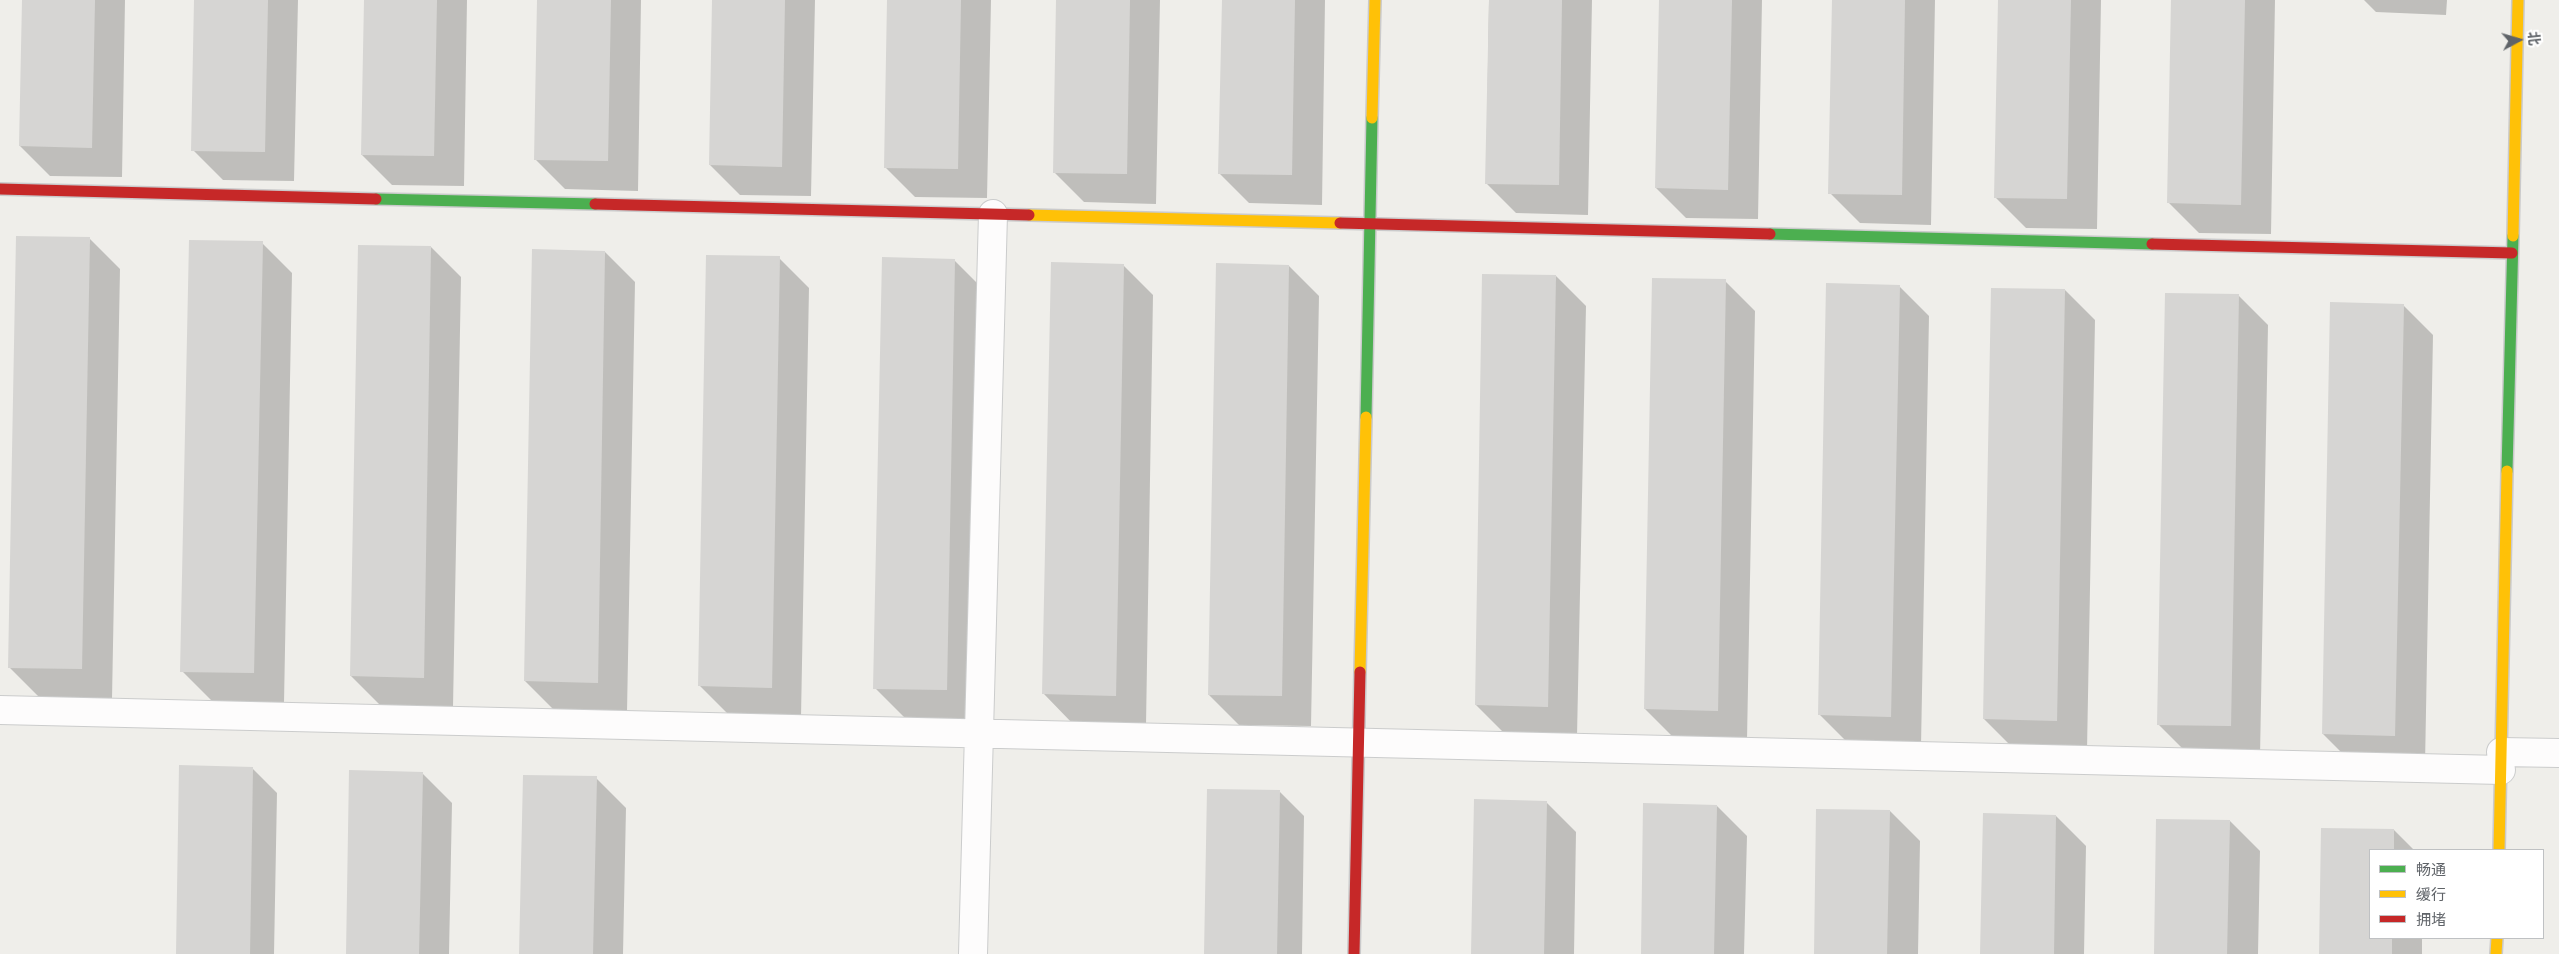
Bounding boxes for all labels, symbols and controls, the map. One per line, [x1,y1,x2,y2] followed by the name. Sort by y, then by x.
[2494,15,2544,65] north arrow
[2524,31,2544,46] text: 北
[2369,849,2544,939] legend
[2416,860,2446,879] text: 畅通
[2416,885,2446,904] text: 缓行
[2416,910,2446,929] text: 拥堵

